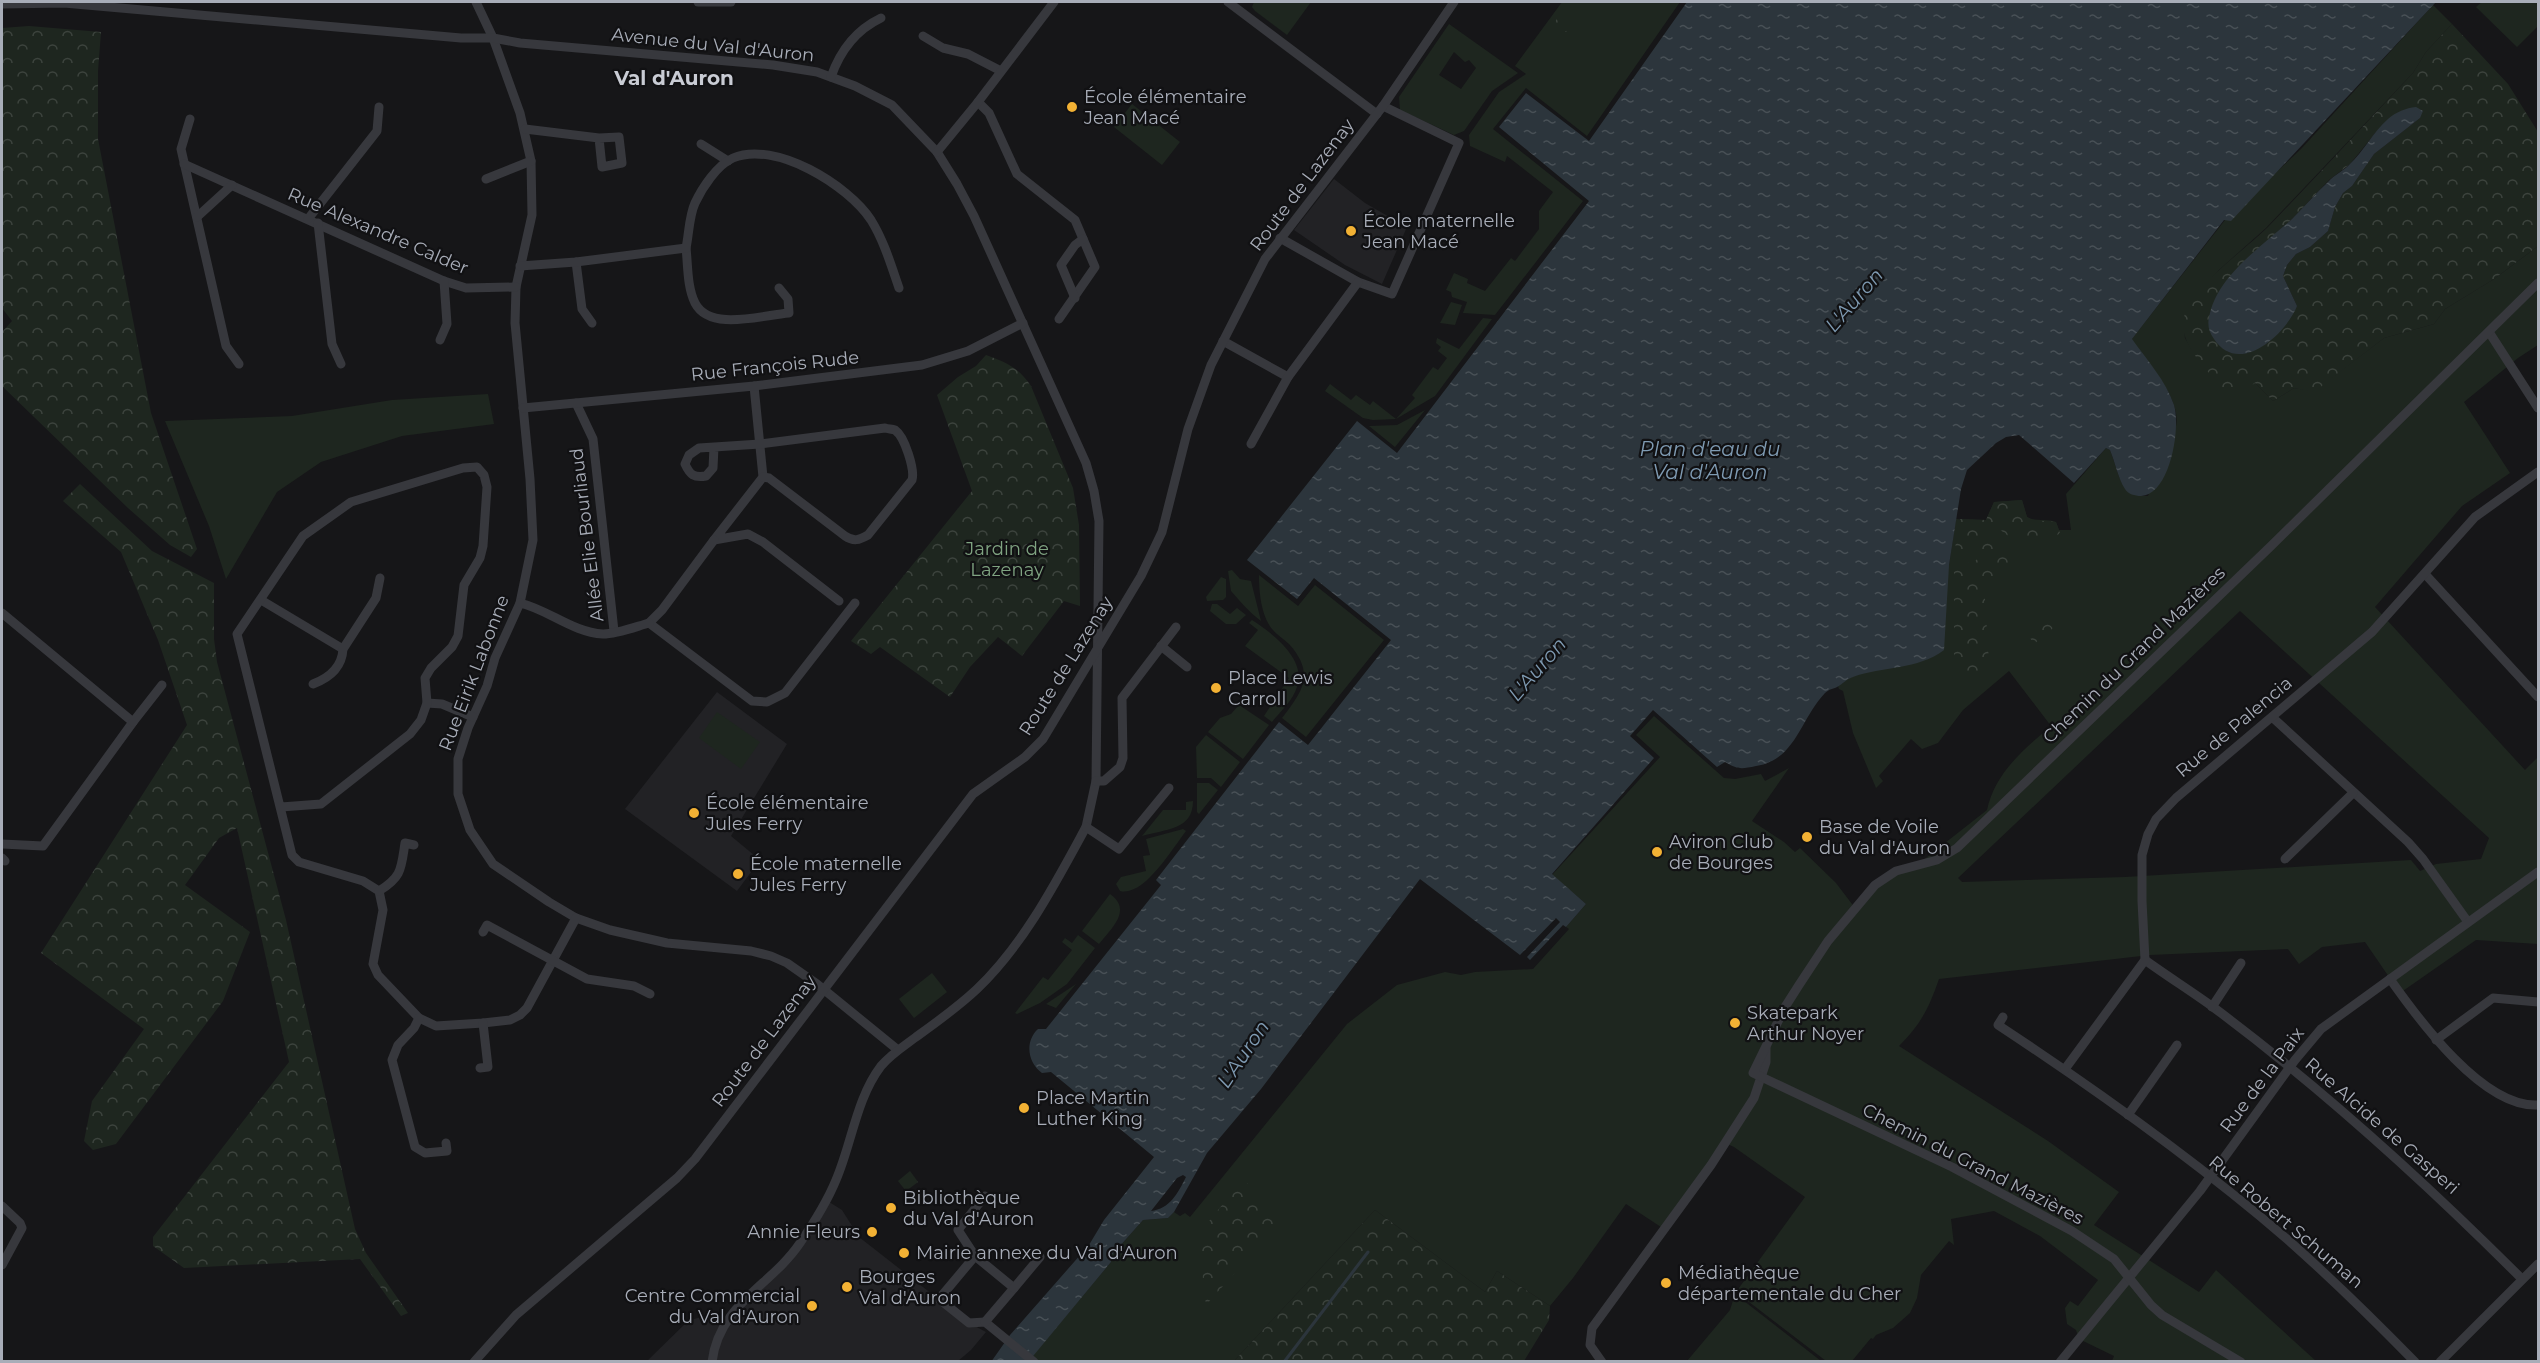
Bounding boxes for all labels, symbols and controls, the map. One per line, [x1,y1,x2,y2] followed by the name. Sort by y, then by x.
[611,23,815,67] street label: Avenue du Val d'Auron
[613,66,734,90] district label: Val d'Auron
[1083,86,1247,129] place label: École élémentaire Jean Macé
[1065,100,1079,114] marker: École élémentaire Jean Macé
[1245,114,1359,256] street label: Route de Lazenay
[284,183,472,279] street label: Rue Alexandre Calder
[1362,210,1515,253] place label: École maternelle Jean Macé
[1344,224,1358,238] marker: École maternelle Jean Macé
[1820,263,1888,337] water label: L'Auron
[690,346,860,386] street label: Rue François Rude
[1640,437,1780,484] water label: Plan d'eau du Val d'Auron
[565,447,609,623] street label: Allée Elie Bourliaud
[964,538,1049,581] park label: Jardin de Lazenay
[2038,562,2230,748] street label: Chemin du Grand Mazières
[434,592,514,754] street label: Rue Eirik Labonne
[1014,592,1118,740] street label: Route de Lazenay
[1503,632,1571,706] water label: L'Auron
[1228,667,1333,710] place label: Place Lewis Carroll
[2171,672,2297,782] street label: Rue de Palencia
[1209,681,1223,695] marker: Place Lewis Carroll
[705,792,869,835] place label: École élémentaire Jules Ferry
[687,806,701,820] marker: École élémentaire Jules Ferry
[1819,816,1950,859] place label: Base de Voile du Val d'Auron
[1800,830,1814,844] marker: Base de Voile du Val d'Auron
[1669,831,1773,874] place label: Aviron Club de Bourges
[1650,845,1664,859] marker: Aviron Club de Bourges
[749,853,902,896] place label: École maternelle Jules Ferry
[731,867,745,881] marker: École maternelle Jules Ferry
[707,970,821,1112] street label: Route de Lazenay
[1747,1002,1864,1045] place label: Skatepark Arthur Noyer
[1212,1016,1274,1092] water label: L'Auron
[1728,1016,1742,1030] marker: Skatepark Arthur Noyer
[2215,1023,2309,1137] street label: Rue de la Paix
[2300,1053,2464,1199] street label: Rue Alcide de Gasperi
[1036,1087,1150,1130] place label: Place Martin Luther King
[1859,1099,2087,1230] street label: Chemin du Grand Mazières
[1017,1101,1031,1115] marker: Place Martin Luther King
[2204,1151,2368,1293] street label: Rue Robert Schuman
[903,1187,1034,1230] place label: Bibliothèque du Val d'Auron
[884,1201,898,1215] marker: Bibliothèque du Val d'Auron
[747,1221,860,1243] place label: Annie Fleurs
[865,1225,879,1239] marker: Annie Fleurs
[916,1242,1178,1264] place label: Mairie annexe du Val d'Auron
[897,1246,911,1260] marker: Mairie annexe du Val d'Auron
[1678,1262,1901,1305] place label: Médiathèque départementale du Cher
[859,1266,961,1309] place label: Bourges Val d'Auron
[1659,1276,1673,1290] marker: Médiathèque départementale du Cher
[840,1280,854,1294] marker: Bourges Val d'Auron
[625,1285,800,1328] place label: Centre Commercial du Val d'Auron
[805,1299,819,1313] marker: Centre Commercial du Val d'Auron

